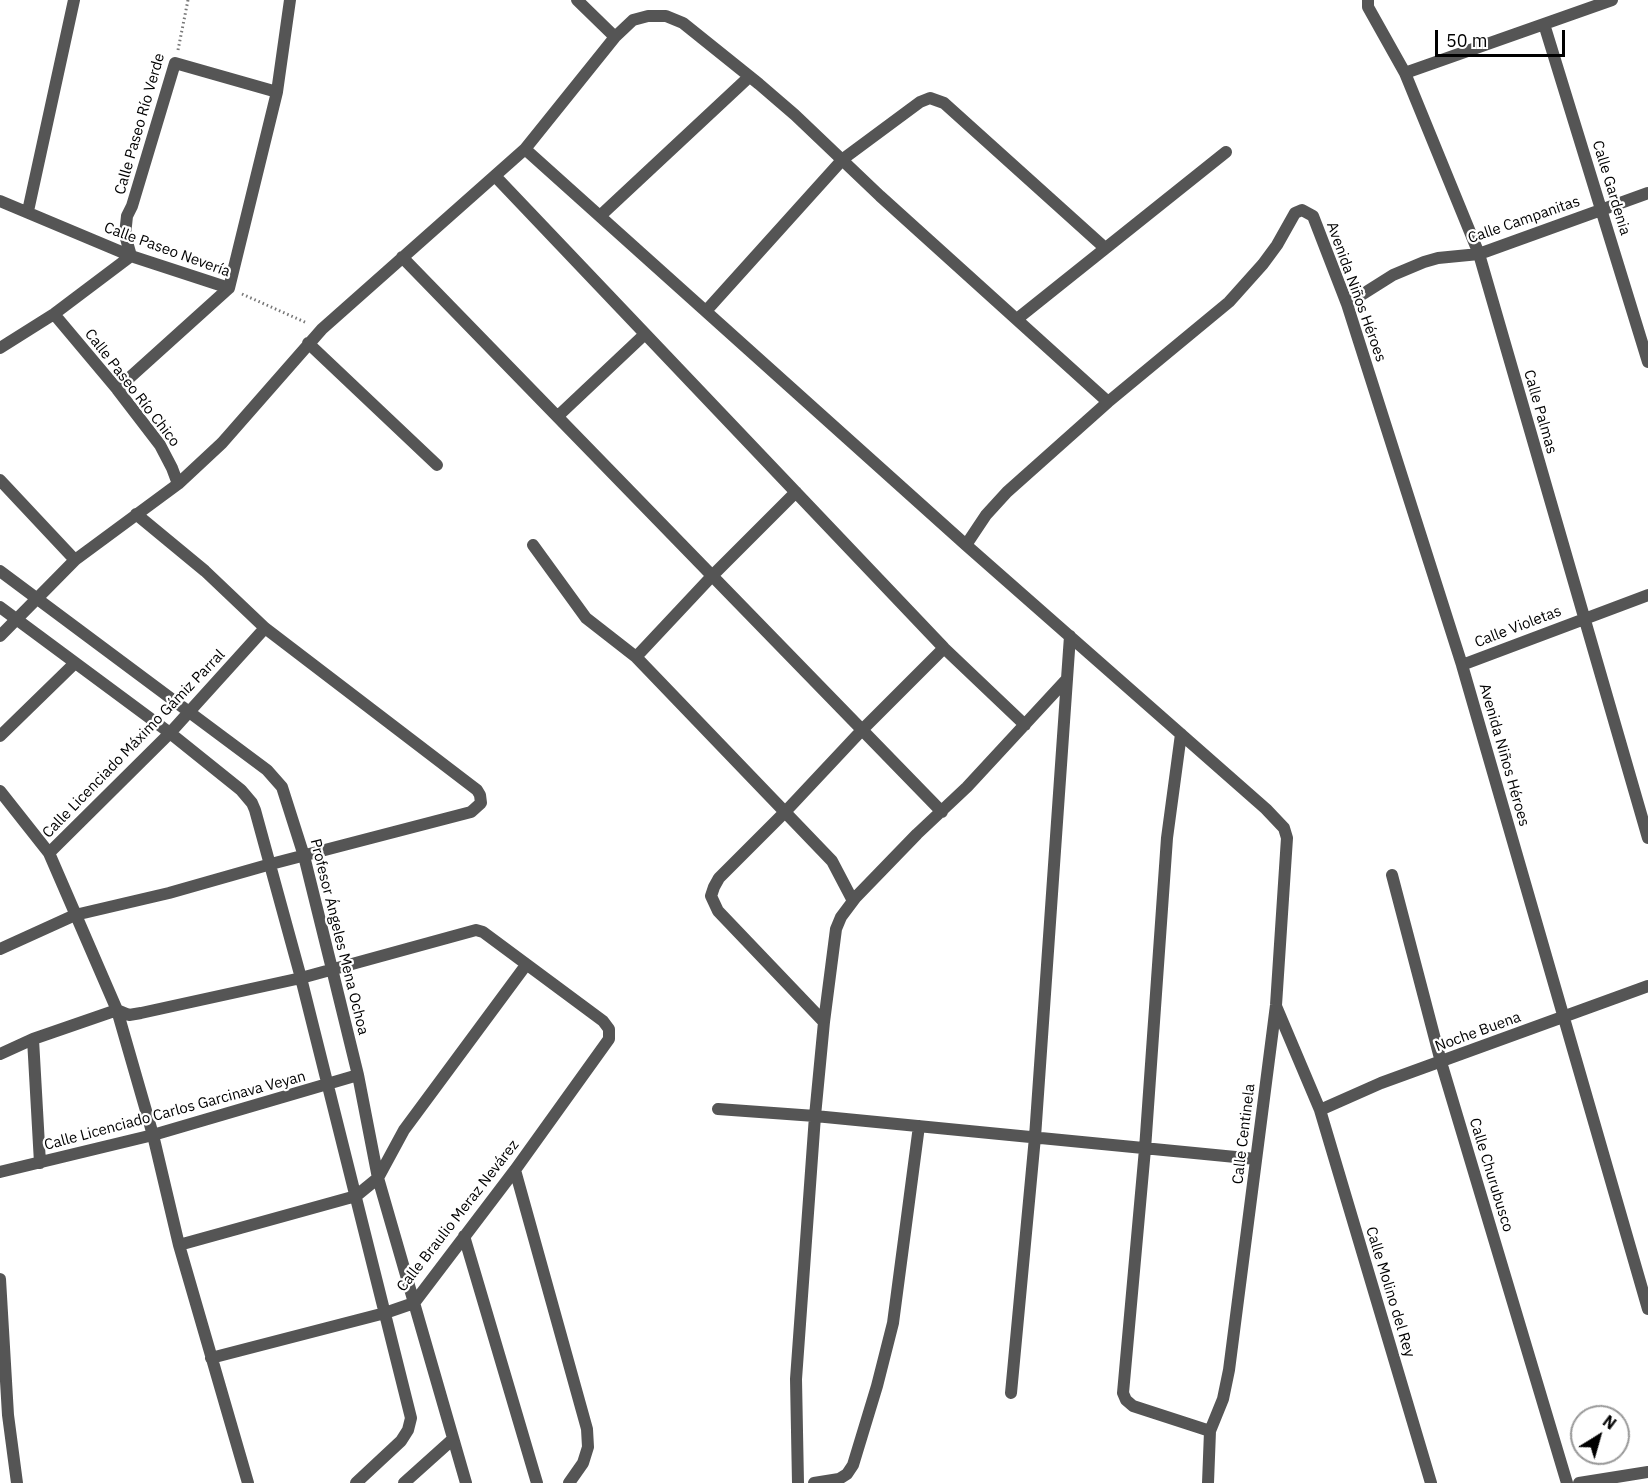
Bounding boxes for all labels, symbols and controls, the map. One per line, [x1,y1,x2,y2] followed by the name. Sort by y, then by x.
[1438,18,1568,56] scale bar
[1446,29,1488,52] text: 50 m
[111,51,169,197] street label: Calle Paseo Río Verde
[1588,138,1634,238] street label: Calle Gardenia
[1466,192,1582,248] street label: Calle Campanitas
[101,219,233,281] street label: Calle Paseo Nevería
[1322,220,1390,364] street label: Avenida Niños Héroes
[80,326,184,450] street label: Calle Paseo Río Chico
[1519,368,1561,456] street label: Calle Palmas
[1472,602,1564,652] street label: Calle Violetas
[39,646,229,842] street label: Calle Licenciado Máximo Gámiz Parral
[1475,682,1533,828] street label: Avenida Niños Héroes
[306,837,372,1037] street label: Profesor Ángeles Mena Ochoa
[1433,1008,1523,1056] street label: Noche Buena
[42,1067,308,1155] street label: Calle Licenciado Carlos Garcinava Veyan
[1229,1083,1259,1185] street label: Calle Centinela
[1465,1116,1517,1234] street label: Calle Churubusco
[393,1137,523,1295] street label: Calle Braulio Meraz Nevárez
[1362,1225,1418,1359] street label: Calle Molino del Rey
[1570,1405,1630,1465] north arrow
[1599,1411,1620,1434] text: N

